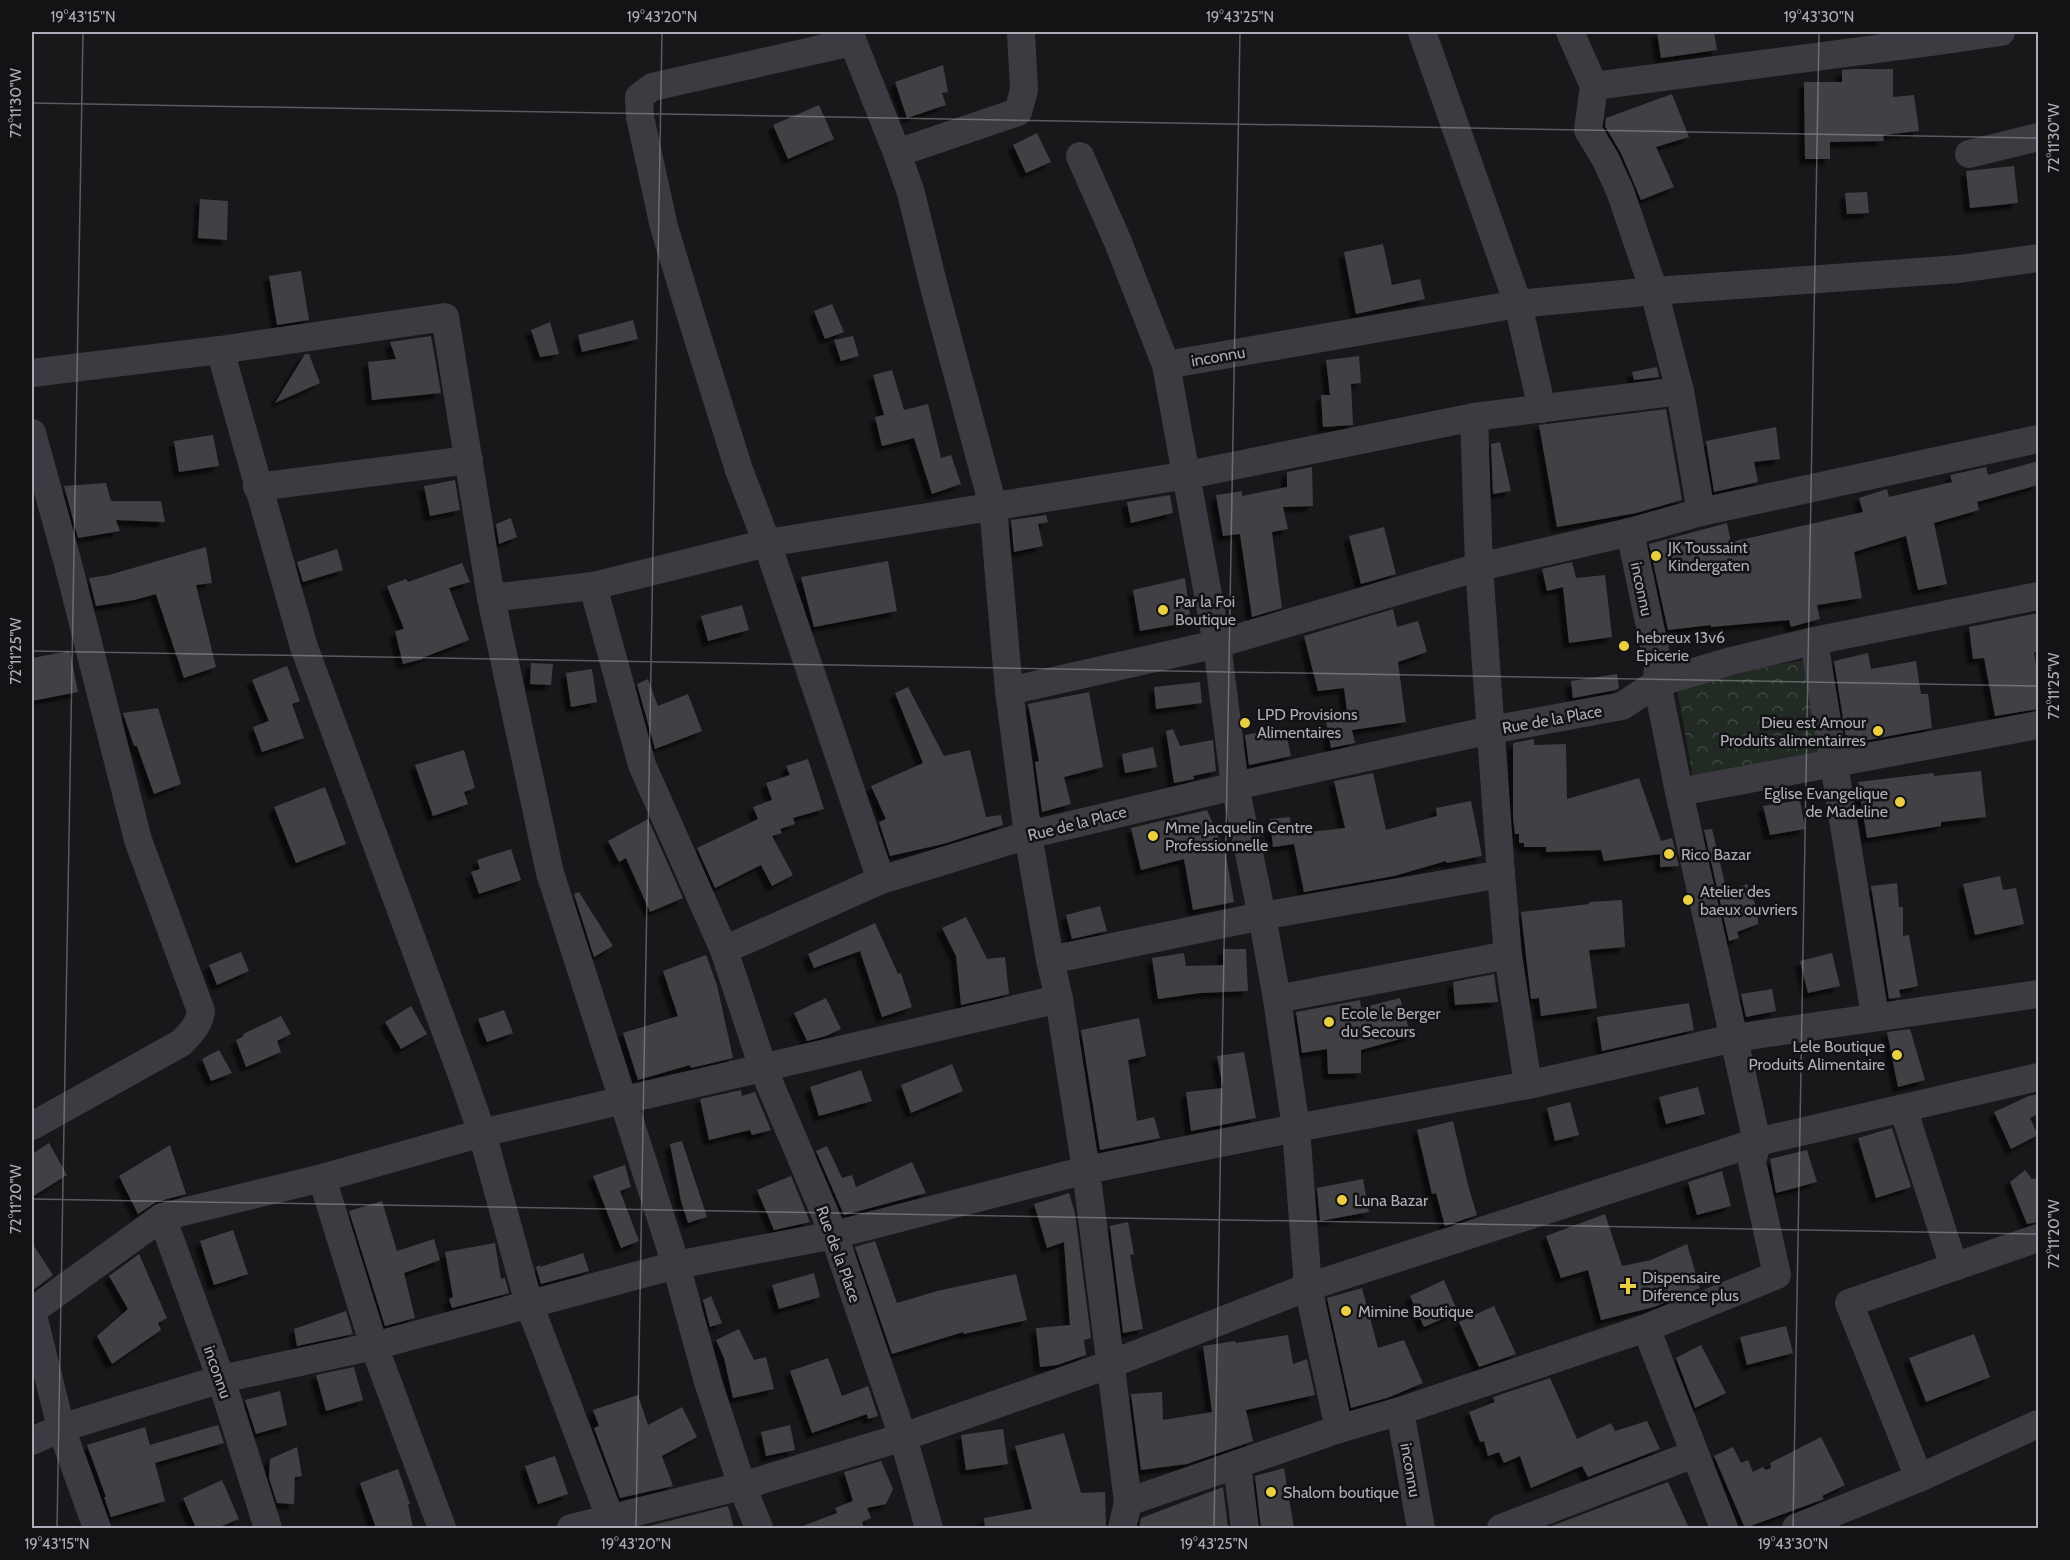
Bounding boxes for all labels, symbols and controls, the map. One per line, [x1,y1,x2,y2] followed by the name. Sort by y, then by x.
[50,8,116,26] text: 19°43'15"N
[627,8,697,26] text: 19°43'20"N
[1206,8,1274,26] text: 19°43'25"N
[1784,8,1854,26] text: 19°43'30"N
[7,67,25,138] text: 72°11'30"W
[2045,102,2063,173] text: 72°11'30"W
[1190,342,1247,371] street label: inconnu
[1667,538,1750,575] place label: JK Toussaint Kindergaten
[1649,549,1663,563] marker: JK Toussaint Kindergaten
[1627,560,1656,618] street label: inconnu
[1175,592,1236,629] place label: Par la Foi Boutique
[1156,603,1170,617] marker: Par la Foi Boutique
[7,617,25,685] text: 72°11'25"W
[1636,628,1725,665] place label: hebreux 13v6 Epicerie
[1617,639,1631,653] marker: hebreux 13v6 Epicerie
[2045,652,2063,720] text: 72°11'25"W
[1501,701,1604,738] street label: Rue de la Place
[1257,705,1358,742] place label: LPD Provisions Alimentaires
[1720,713,1867,750] place label: Dieu est Amour Produits alimentairres
[1238,716,1252,730] marker: LPD Provisions Alimentaires
[1871,724,1885,738] marker: Dieu est Amour Produits alimentairres
[1764,784,1888,821] place label: Eglise Evangelique de Madeline
[1893,795,1907,809] marker: Eglise Evangelique de Madeline
[1026,802,1129,845] street label: Rue de la Place
[1165,818,1313,855] place label: Mme Jacquelin Centre Professionnelle
[1146,829,1160,843] marker: Mme Jacquelin Centre Professionnelle
[1681,845,1752,864] place label: Rico Bazar
[1662,847,1676,861] marker: Rico Bazar
[1700,882,1798,919] place label: Atelier des baeux ouvriers
[1681,893,1695,907] marker: Atelier des baeux ouvriers
[1341,1004,1441,1041] place label: Ecole le Berger du Secours
[1322,1015,1336,1029] marker: Ecole le Berger du Secours
[1749,1037,1885,1074] place label: Lele Boutique Produits Alimentaire
[1890,1048,1904,1062] marker: Lele Boutique Produits Alimentaire
[7,1163,25,1234] text: 72°11'20"W
[1354,1191,1429,1210] place label: Luna Bazar
[1335,1193,1349,1207] marker: Luna Bazar
[2045,1198,2063,1269] text: 72°11'20"W
[812,1203,865,1305] street label: Rue de la Place
[1642,1268,1739,1305] place label: Dispensaire Diference plus
[1619,1277,1637,1295] marker: Dispensaire Diference plus
[1358,1302,1473,1321] place label: Mimine Boutique
[1339,1304,1353,1318] marker: Mimine Boutique
[200,1343,235,1401] street label: inconnu
[1396,1442,1425,1499] street label: inconnu
[1283,1483,1399,1502] place label: Shalom boutique
[1264,1485,1278,1499] marker: Shalom boutique
[24,1535,90,1553] text: 19°43'15"N
[601,1535,671,1553] text: 19°43'20"N
[1180,1535,1248,1553] text: 19°43'25"N
[1758,1535,1828,1553] text: 19°43'30"N

